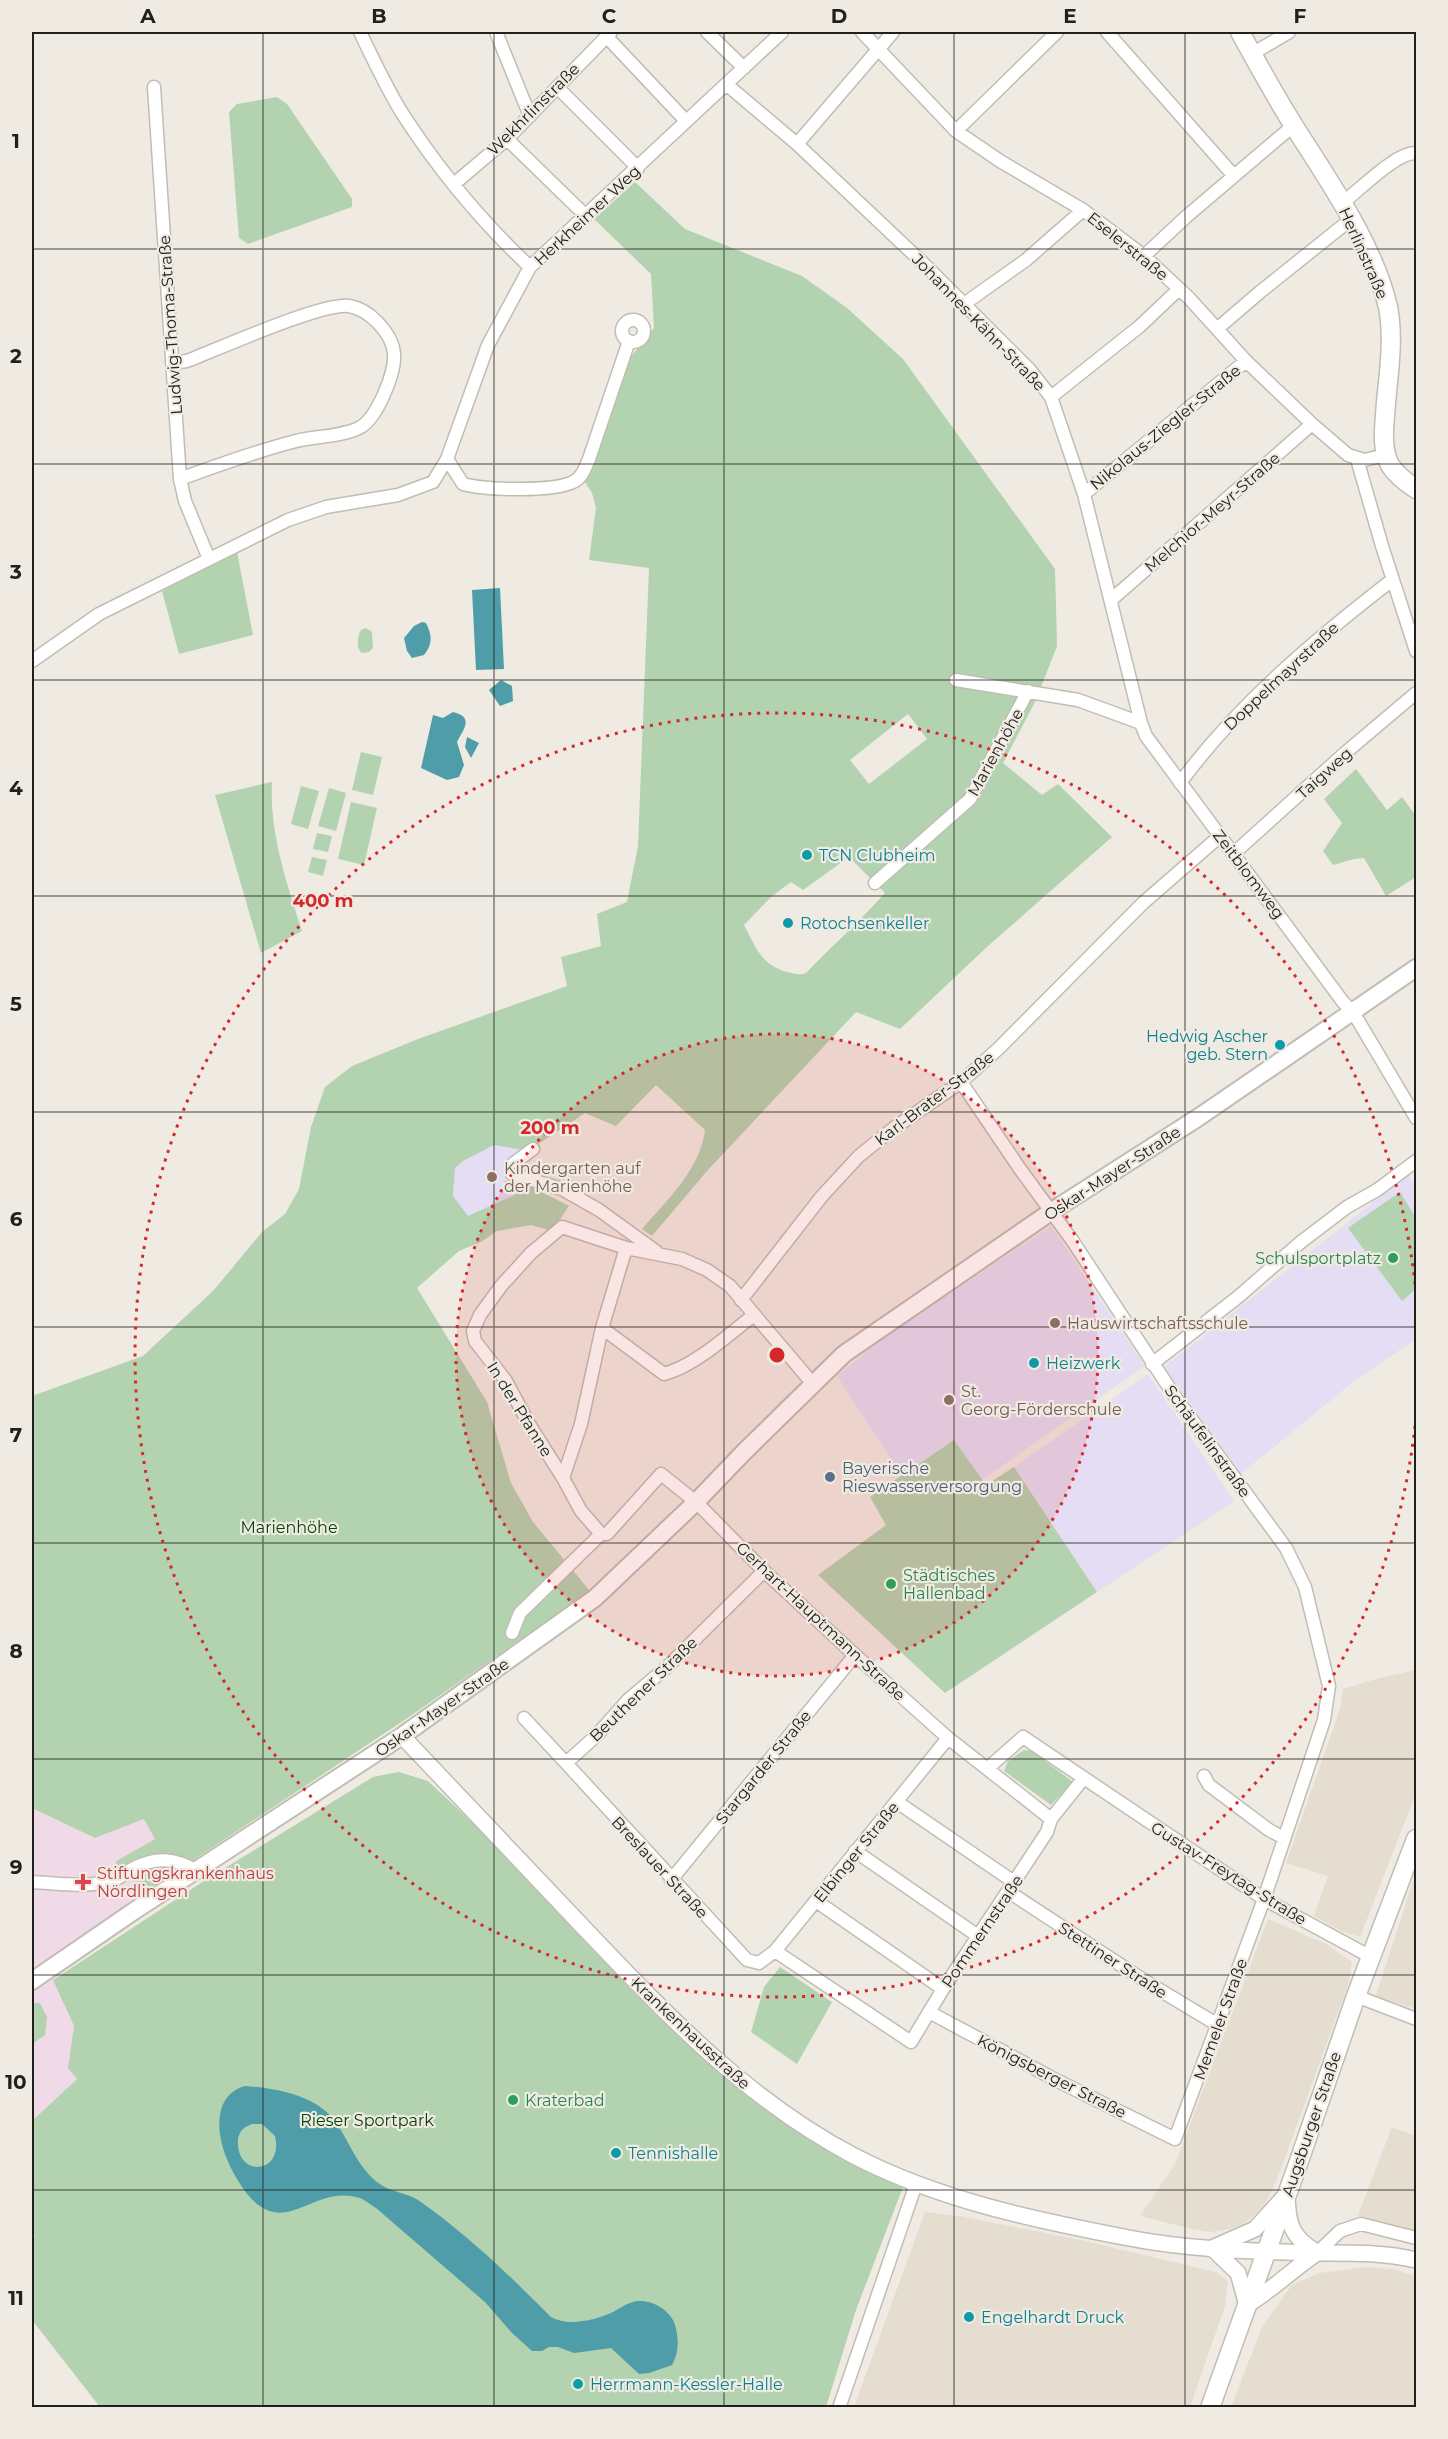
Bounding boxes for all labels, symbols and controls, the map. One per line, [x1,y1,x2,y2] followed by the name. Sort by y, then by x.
[139,4,156,28] text: A
[371,4,387,28] text: B
[602,4,617,28] text: C
[831,4,847,28] text: D
[1063,4,1077,28] text: E
[1294,4,1307,28] text: F
[483,59,583,159] street label: Wekhrlinstraße
[12,129,20,153] text: 1
[530,161,644,269] street label: Herkheimer Weg
[1335,204,1392,302] street label: Herlinstraße
[1084,208,1172,285] street label: Eselerstraße
[155,235,186,415] street label: Ludwig-Thoma-Straße
[907,249,1049,395] street label: Johannes-Kähn-Straße
[10,344,22,368] text: 2
[1086,361,1244,494] street label: Nikolaus-Ziegler-Straße
[1141,448,1284,576] street label: Melchior-Meyr-Straße
[9,560,22,584] text: 3
[1220,618,1343,734] street label: Doppelmayrstraße
[964,705,1027,799] street label: Marienhöhe
[1293,744,1356,803] street label: Taigweg
[9,776,23,800] text: 4
[1209,826,1288,923] street label: Zeitblomweg
[819,846,936,865] place label: TCN Clubheim
[800,848,814,862] marker: TCN Clubheim
[293,890,353,912] text: 400 m
[800,914,929,933] place label: Rotochsenkeller
[781,916,795,930] marker: Rotochsenkeller
[10,992,22,1016] text: 5
[1146,1027,1268,1064] place label: Hedwig Ascher geb. Stern
[1273,1038,1287,1052] marker: Hedwig Ascher geb. Stern
[871,1047,998,1149] street label: Karl-Brater-Straße
[520,1117,580,1139] text: 200 m
[1040,1122,1184,1225] street label: Oskar-Mayer-Straße
[504,1159,641,1196] place label: Kindergarten auf der Marienhöhe
[485,1170,499,1184] marker: Kindergarten auf der Marienhöhe
[10,1207,23,1231] text: 6
[1255,1249,1381,1268] place label: Schulsportplatz
[1386,1251,1400,1265] marker: Schulsportplatz
[1067,1314,1248,1333] place label: Hauswirtschaftsschule
[1048,1316,1062,1330] marker: Hauswirtschaftsschule
[767,1345,787,1365] centre of rings
[1046,1354,1121,1373] place label: Heizwerk
[1027,1356,1041,1370] marker: Heizwerk
[483,1358,556,1460] street label: In der Pfanne
[961,1382,1122,1419] place label: St. Georg-Förderschule
[1161,1382,1255,1501] street label: Schäufelinstraße
[942,1393,956,1407] marker: St. Georg-Förderschule
[10,1423,22,1447] text: 7
[842,1459,1022,1496] place label: Bayerische Rieswasserversorgung
[823,1470,837,1484] marker: Bayerische Rieswasserversorgung
[240,1518,338,1537] park label: Marienhöhe
[732,1538,909,1705] street label: Gerhart-Hauptmann-Straße
[903,1566,995,1603] place label: Städtisches Hallenbad
[884,1577,898,1591] marker: Städtisches Hallenbad
[586,1633,701,1746] street label: Beuthener Straße
[9,1639,23,1663] text: 8
[372,1654,513,1761] street label: Oskar-Mayer-Straße
[712,1706,815,1828] street label: Stargarder Straße
[810,1798,903,1907] street label: Elbinger Straße
[608,1812,712,1922] street label: Breslauer Straße
[1147,1818,1310,1929] street label: Gustav-Freytag-Straße
[10,1855,22,1879] text: 9
[97,1864,274,1901] place label: Stiftungskrankenhaus Nördlingen
[938,1871,1027,1991] street label: Pommernstraße
[74,1873,92,1891] marker: Stiftungskrankenhaus Nördlingen
[1055,1918,1171,2003] street label: Stettiner Straße
[1190,1956,1251,2083] street label: Memeler Straße
[627,1973,754,2093] street label: Krankenhausstraße
[974,2031,1129,2122] street label: Königsberger Straße
[1278,2049,1345,2199] street label: Augsburger Straße
[5,2070,27,2094] text: 10
[525,2091,605,2110] place label: Kraterbad
[506,2093,520,2107] marker: Kraterbad
[300,2111,434,2130] park label: Rieser Sportpark
[628,2144,718,2163] place label: Tennishalle
[609,2146,623,2160] marker: Tennishalle
[8,2286,24,2310] text: 11
[981,2308,1125,2327] place label: Engelhardt Druck
[962,2310,976,2324] marker: Engelhardt Druck
[590,2375,783,2394] place label: Herrmann-Kessler-Halle
[571,2377,585,2391] marker: Herrmann-Kessler-Halle

